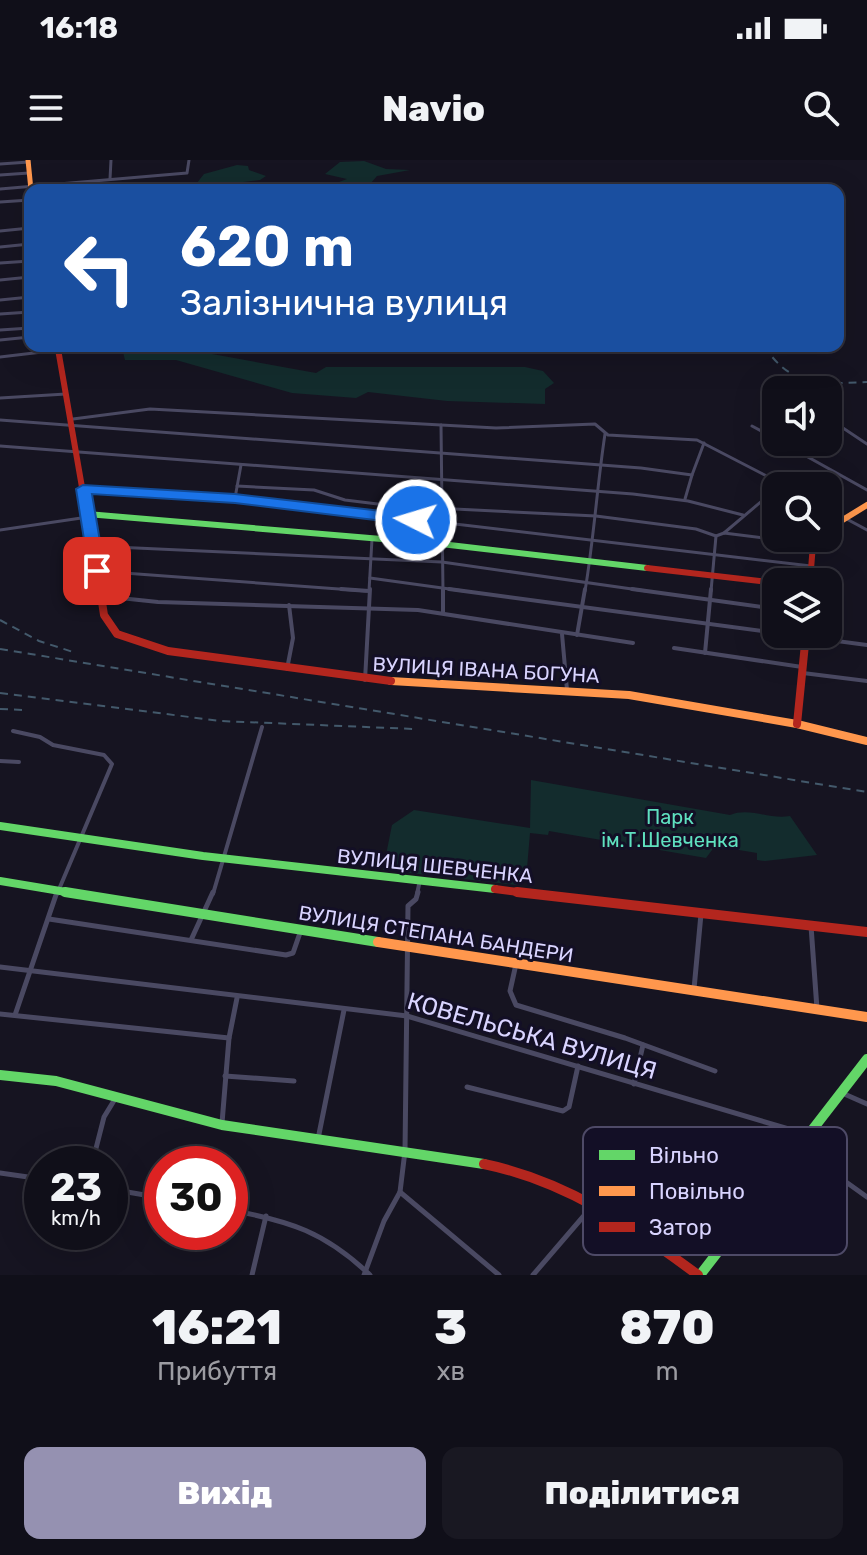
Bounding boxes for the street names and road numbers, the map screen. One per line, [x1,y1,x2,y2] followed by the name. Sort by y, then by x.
[372,652,600,688] street label: ВУЛИЦЯ ІВАНА БОГУНА
[336,844,534,888] street label: ВУЛИЦЯ ШЕВЧЕНКА
[297,900,575,968] street label: ВУЛИЦЯ СТЕПАНА БАНДЕРИ
[404,987,660,1085] street label: КОВЕЛЬСЬКА ВУЛИЦЯ

